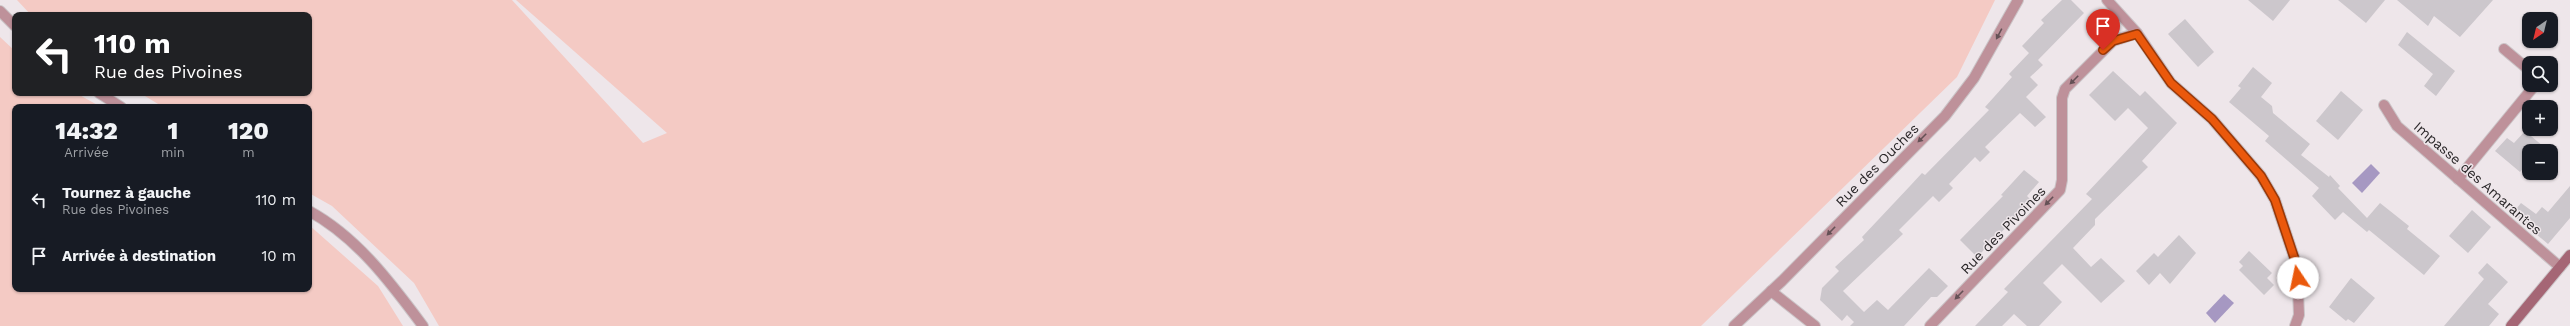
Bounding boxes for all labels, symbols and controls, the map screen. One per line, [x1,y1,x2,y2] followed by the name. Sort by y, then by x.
[2086,9,2120,50] pin
[2522,12,2558,48] north arrow
[2522,12,2558,180] map controls
[2092,15,2114,37] icon: arrive
[94,27,171,60] text: 110 m
[28,28,80,80] icon: left
[1996,29,2003,40] one-way arrow
[2522,56,2558,92] button: search
[94,61,242,82] text: Rue des Pivoines
[2069,75,2079,85] one-way arrow
[2522,100,2558,136] button: +
[55,117,118,145] text: 14:32
[168,117,178,145] text: 1
[228,117,269,145] text: 120
[2411,118,2545,238] street label: Impasse des Amarantes
[1832,120,1922,210] street label: Rue des Ouches
[1918,133,1927,143] one-way arrow
[2522,144,2558,180] button: −
[64,145,109,160] text: Arrivée
[161,145,185,160] text: min
[242,145,255,160] text: m
[1957,183,2049,277] street label: Rue des Pivoines
[62,184,191,202] text: Tournez à gauche
[28,189,50,211] icon: left
[256,191,296,209] text: 110 m
[2044,196,2054,206] one-way arrow
[62,202,169,217] text: Rue des Pivoines
[1826,226,1836,236] one-way arrow
[28,245,50,267] icon: arrive
[62,247,216,265] text: Arrivée à destination
[261,247,296,265] text: 10 m
[2277,257,2319,299] position arrow
[1954,290,1964,300] one-way arrow

